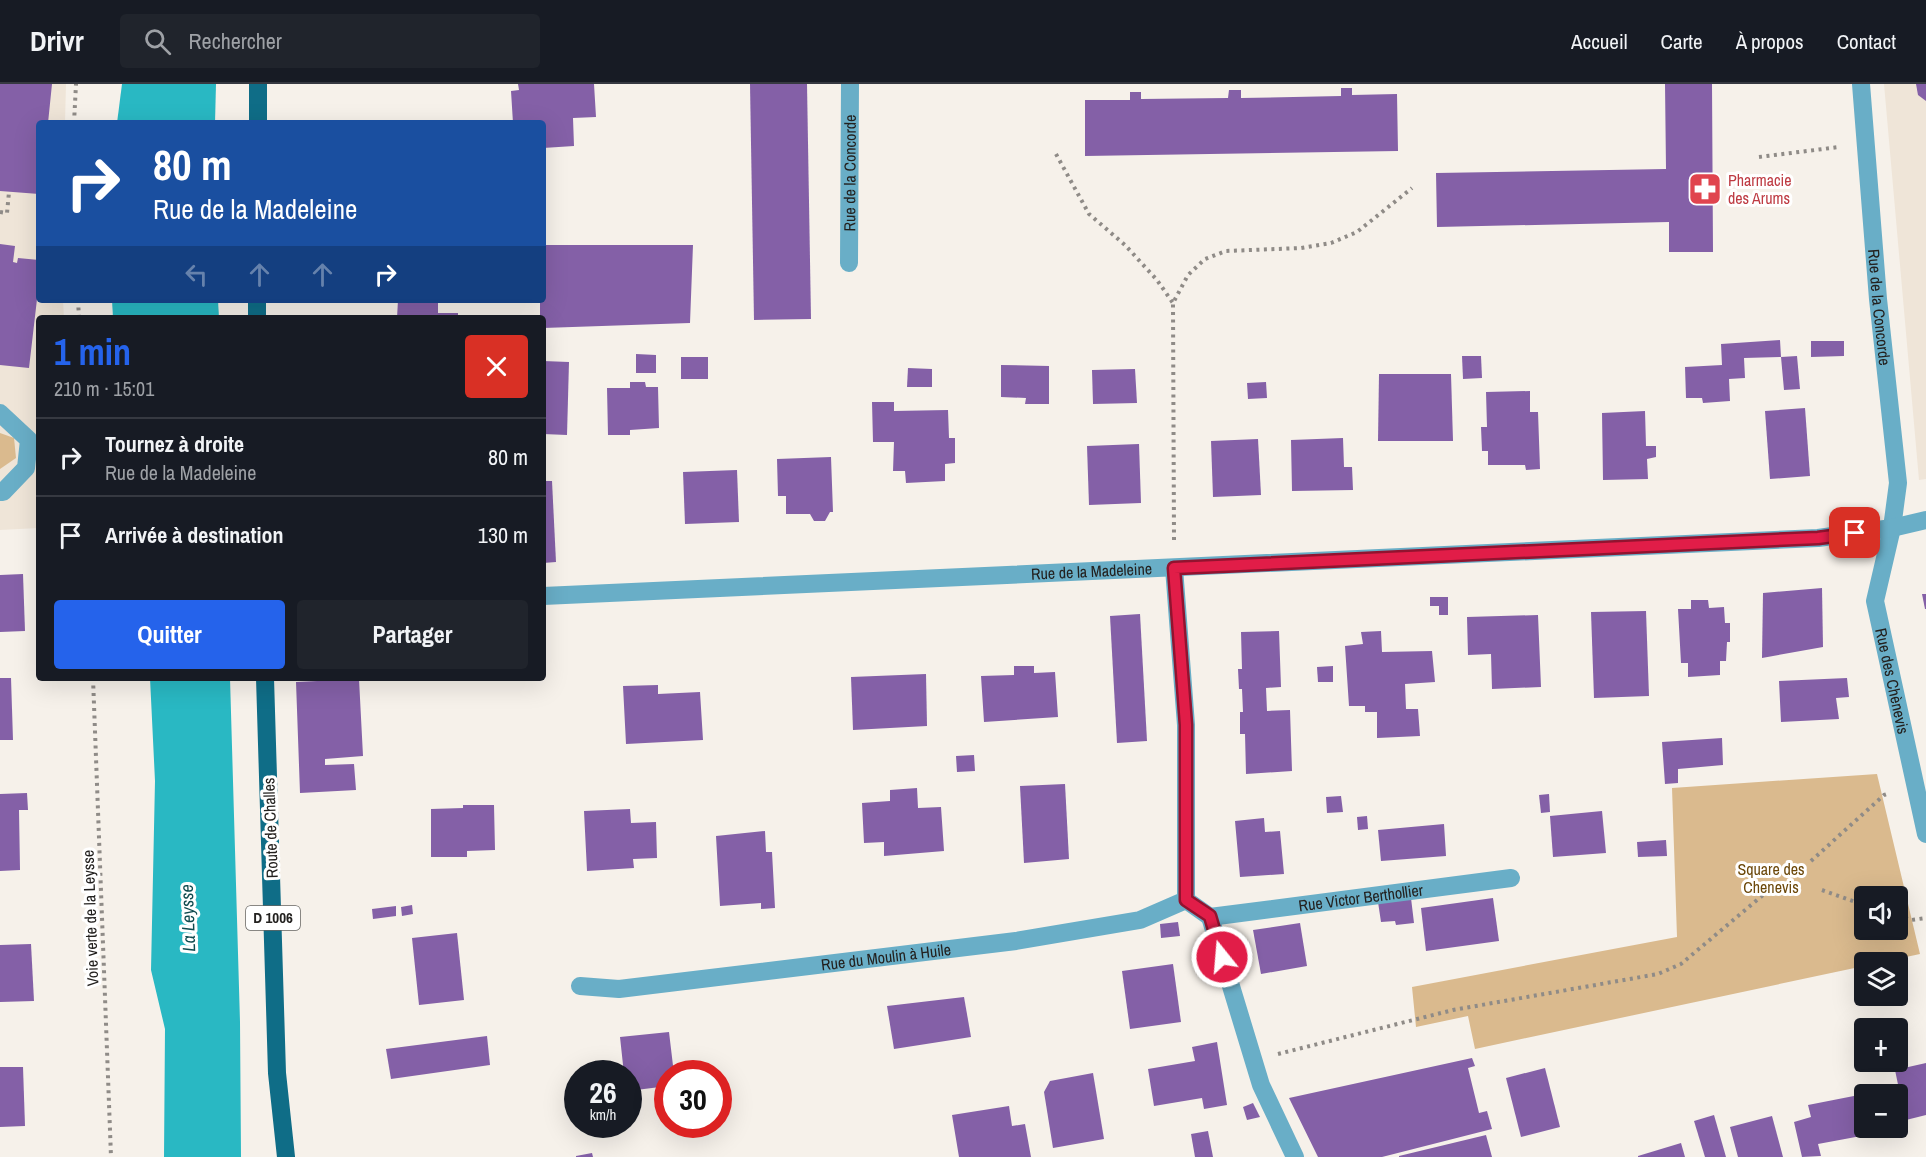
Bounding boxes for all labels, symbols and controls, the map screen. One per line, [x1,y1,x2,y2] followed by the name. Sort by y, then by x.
[120,14,540,68] search box
[30,22,84,60] text: Drivr
[141,25,174,58] icon: search
[189,26,282,56] text: Rechercher
[1571,27,1628,56] text: Accueil
[1661,27,1703,56] text: Carte
[1736,27,1804,56] text: À propos
[1837,27,1896,56] text: Contact
[838,115,861,231] street label: Rue de la Concorde
[153,137,232,193] text: 80 m
[54,144,132,222] icon: right
[1728,169,1791,209] place label: Pharmacie des Arums
[1687,171,1723,207] pharmacy icon: Pharmacie des Arums
[153,191,357,227] text: Rue de la Madeleine
[1863,248,1896,367] street label: Rue de la Concorde
[180,258,213,291] icon: left
[243,258,276,291] icon: ahead
[306,258,339,291] icon: ahead
[369,258,402,291] icon: right
[54,328,131,376] text: 1 min
[465,335,528,398] button: close
[54,375,154,402] text: 210 m · 15:01
[105,429,244,459] text: Tournez à droite
[54,441,87,474] icon: right
[488,442,528,472] text: 80 m
[105,459,256,486] text: Rue de la Madeleine
[1829,507,1880,558] pin
[1838,516,1871,549] icon: arrive
[54,519,87,552] icon: arrive
[105,520,283,550] text: Arrivée à destination
[478,520,528,550] text: 130 m
[1030,557,1152,585] street label: Rue de la Madeleine
[54,600,285,669] button: Quitter
[297,600,528,669] button: Partager
[1870,626,1915,736] street label: Rue des Chènevis
[257,777,283,879] street label: Route de Challes
[77,849,103,987] street label: Voie verte de la Leysse
[1737,858,1805,898] park label: Square des Chenevis
[1297,878,1425,916] street label: Rue Victor Berthollier
[174,884,201,952] water label: La Leysse
[1854,886,1908,1138] map controls
[1854,886,1908,940] button: sound
[246,906,300,930] road number: D 1006
[1190,925,1254,989] position arrow
[820,938,952,975] street label: Rue du Moulin à Huile
[1854,952,1908,1006] button: layers
[1854,1018,1908,1072] button: +
[654,1060,732,1138] speed limit sign: 30
[589,1072,617,1112] text: 26
[1854,1084,1908,1138] button: −
[590,1104,616,1125] text: km/h

